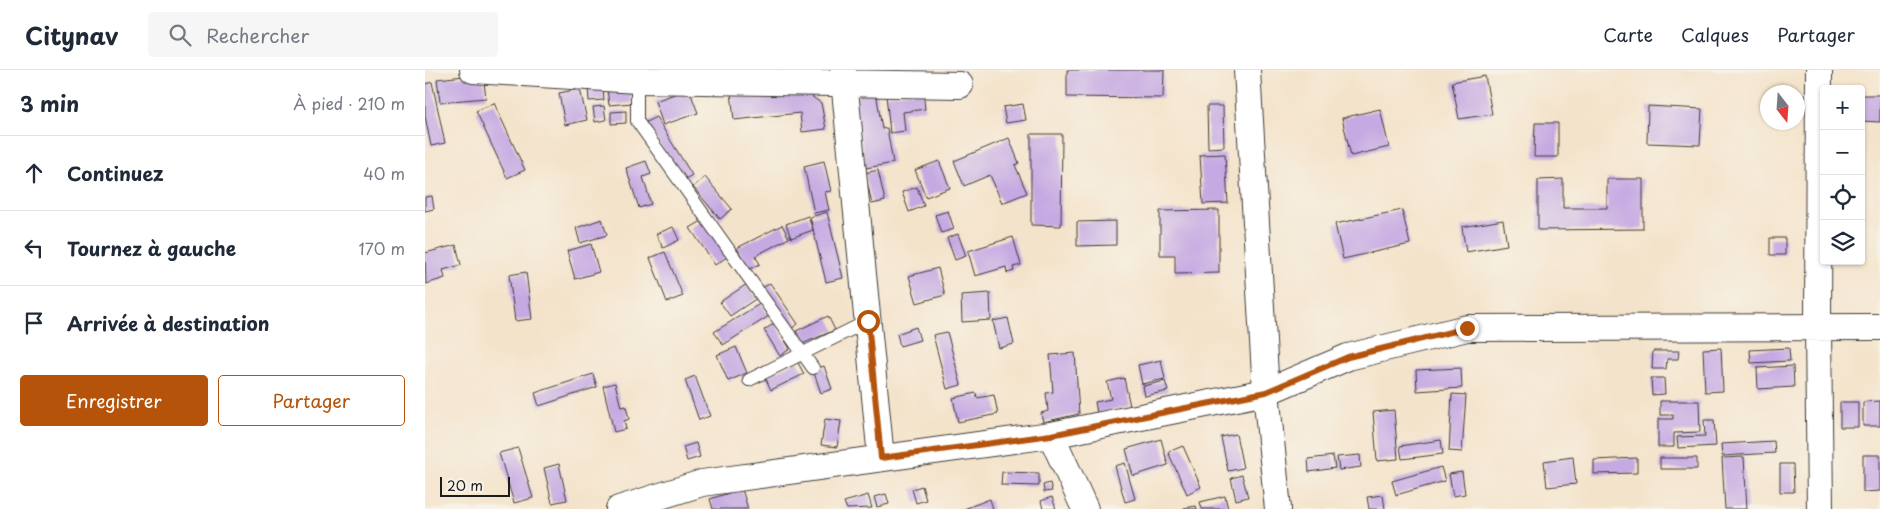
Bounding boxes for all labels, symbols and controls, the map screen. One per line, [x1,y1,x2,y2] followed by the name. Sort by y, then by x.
[148,12,498,57] search box
[25,17,118,53] text: Citynav
[166,21,194,49] icon: search
[206,21,309,49] text: Rechercher
[1603,21,1653,48] text: Carte
[1681,21,1749,48] text: Calques
[1777,21,1855,48] text: Partager
[1760,85,1805,130] north arrow
[1820,85,1865,265] map controls
[1820,85,1865,130] button: +
[20,87,79,119] text: 3 min
[293,91,405,115] text: À pied · 210 m
[1820,130,1865,175] button: −
[20,159,48,187] icon: ahead
[67,159,164,187] text: Continuez
[363,161,405,185] text: 40 m
[1820,175,1865,220] button: locate
[1820,220,1865,265] button: layers
[20,234,48,262] icon: left
[67,234,236,262] text: Tournez à gauche
[359,236,405,260] text: 170 m
[20,309,48,337] icon: arrive
[67,309,270,337] text: Arrivée à destination
[857,310,880,333] route start
[1456,317,1479,340] route end
[20,375,208,426] button: Enregistrer
[218,375,405,426] button: Partager
[440,474,510,497] scale bar
[447,475,483,496] text: 20 m

